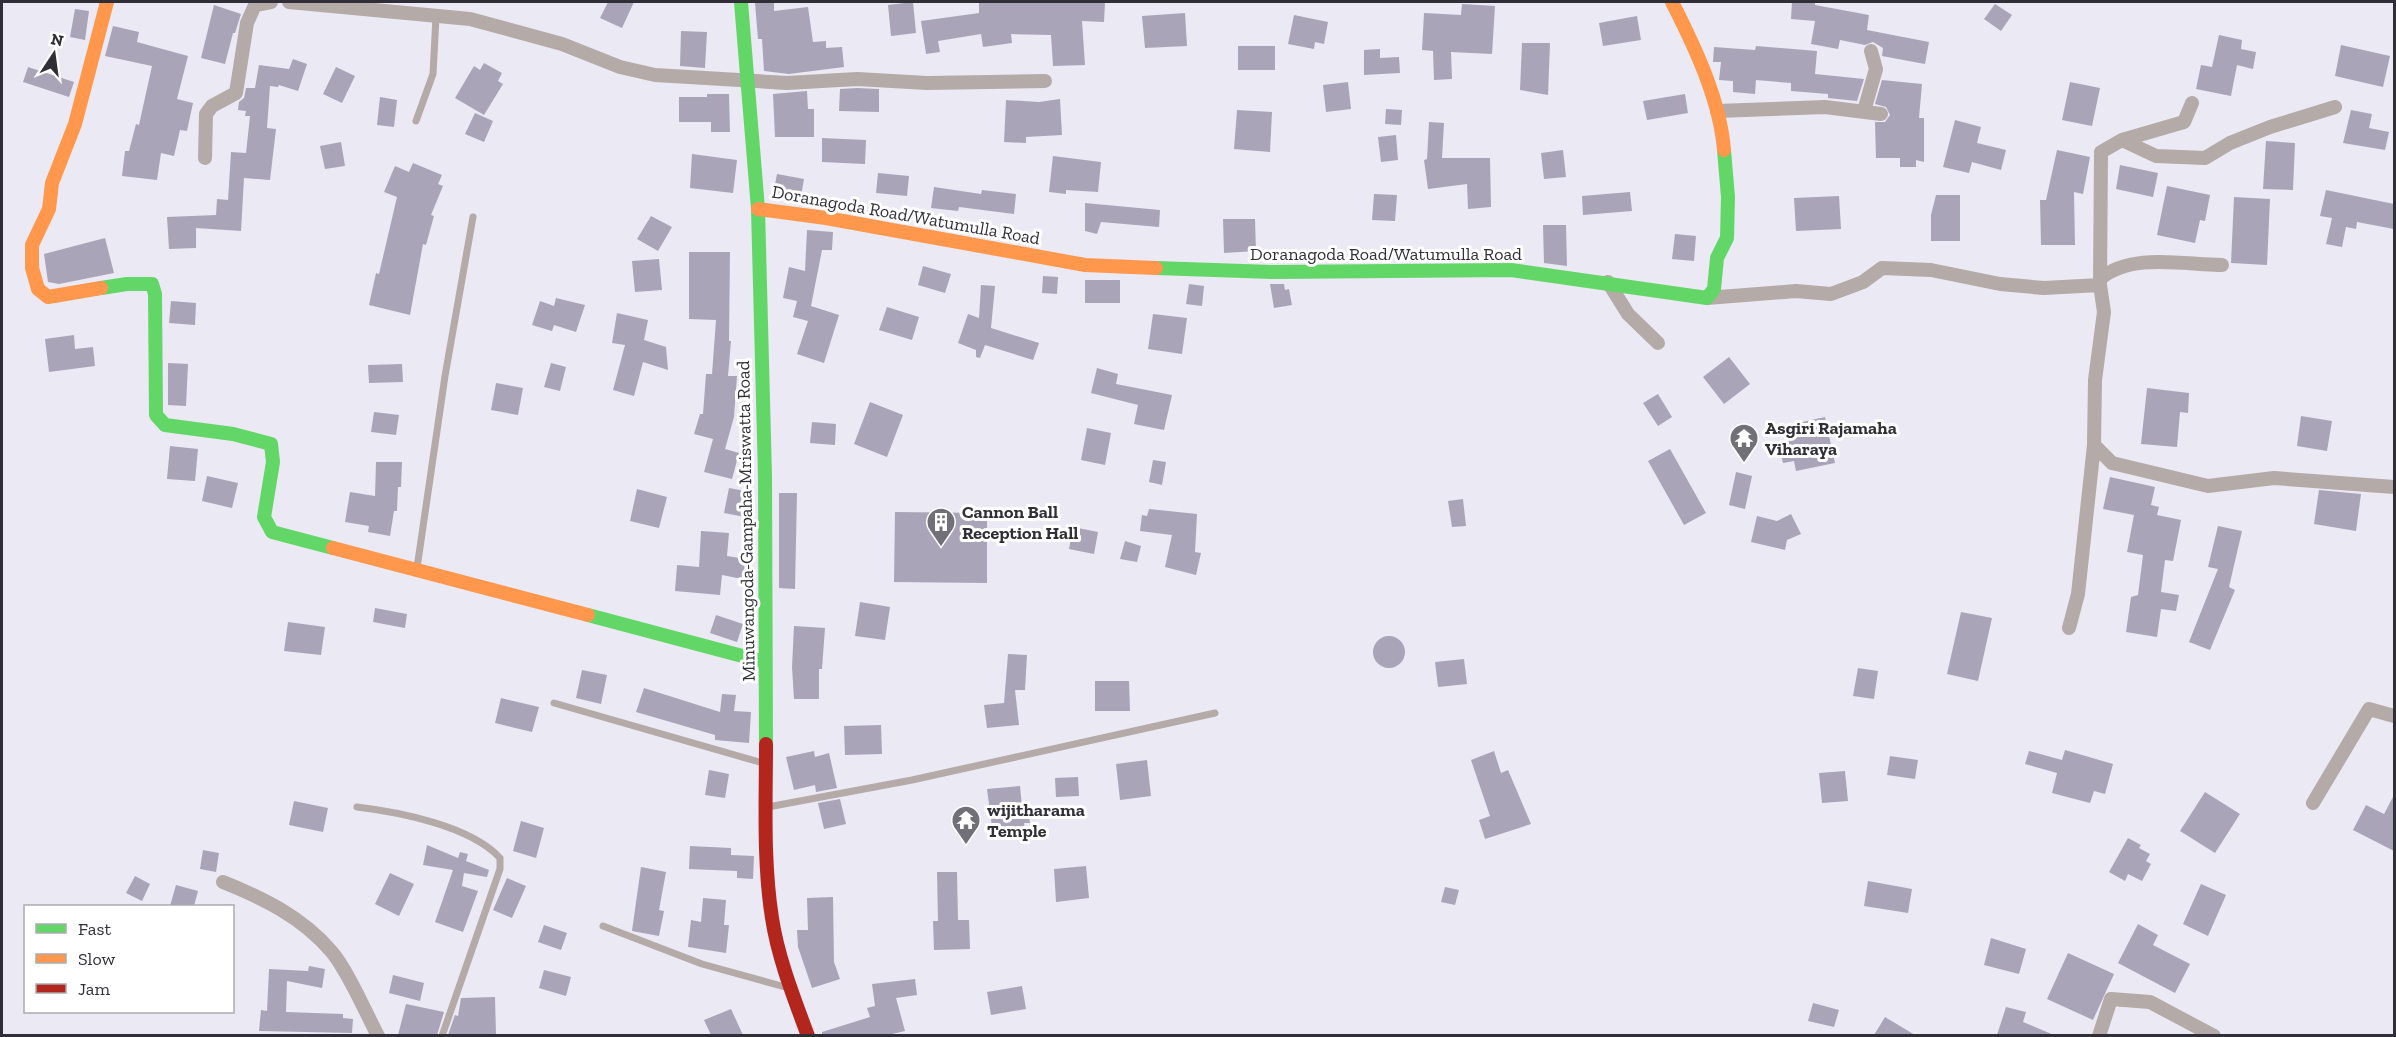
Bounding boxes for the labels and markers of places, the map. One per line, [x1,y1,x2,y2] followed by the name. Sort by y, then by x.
[1765,417,1897,460] place label: Asgiri Rajamaha Viharaya
[1728,422,1760,464] temple icon: Asgiri Rajamaha Viharaya
[962,501,1078,544] place label: Cannon Ball Reception Hall
[925,506,957,548] building icon: Cannon Ball Reception Hall
[987,799,1085,842] place label: wijitharama Temple
[950,804,982,846] temple icon: wijitharama Temple

